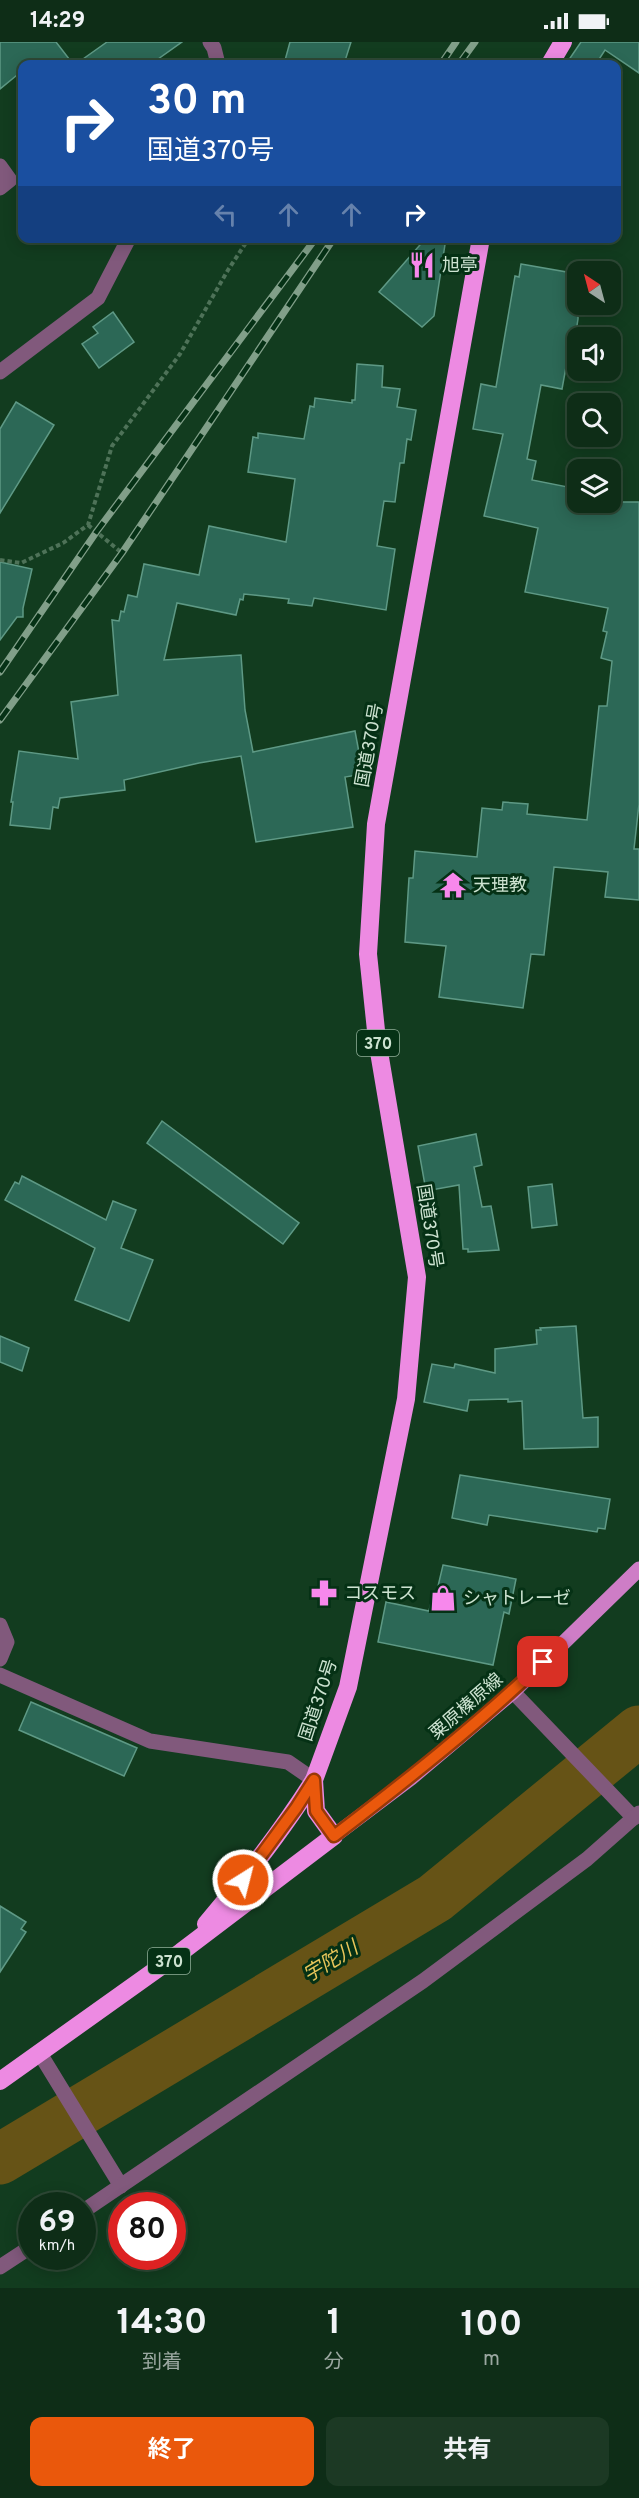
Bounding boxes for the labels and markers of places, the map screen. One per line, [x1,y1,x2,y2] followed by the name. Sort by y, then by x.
[407,250,437,280] restaurant icon: 旭亭
[442,255,478,278] place label: 旭亭
[438,870,468,900] temple icon: 天理教
[473,875,527,898] place label: 天理教
[309,1578,339,1608] pharmacy icon: コスモス
[344,1583,416,1606] place label: コスモス
[428,1583,458,1613] shop icon: シャトレーゼ
[463,1588,571,1611] place label: シャトレーゼ
[517,1636,568,1687] pin

